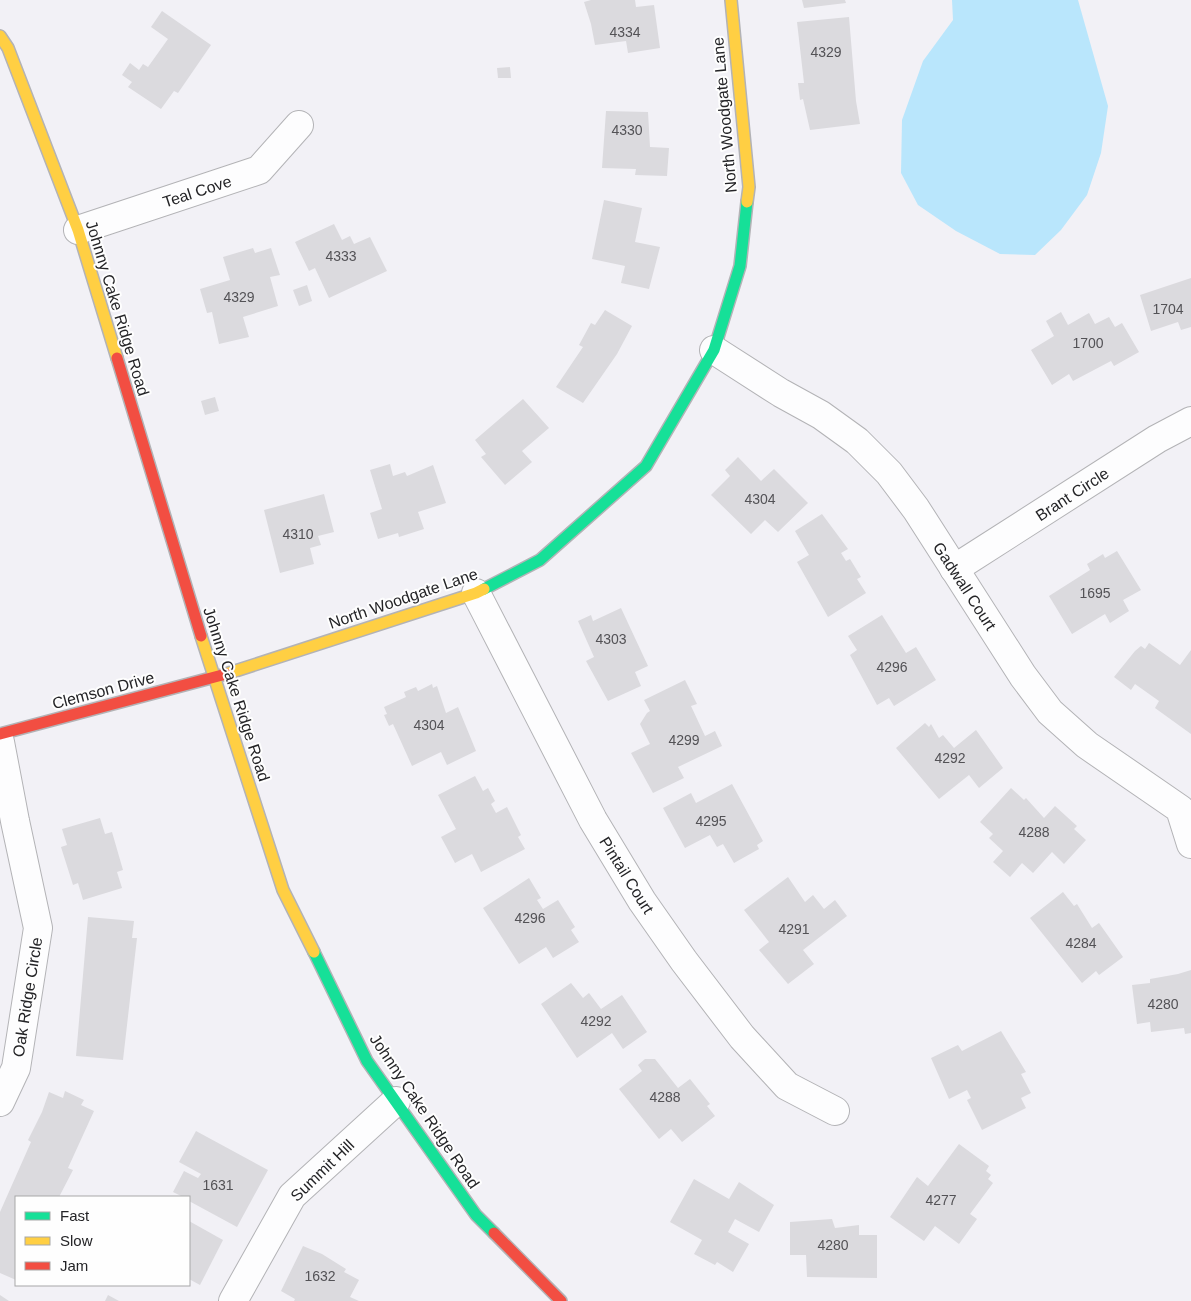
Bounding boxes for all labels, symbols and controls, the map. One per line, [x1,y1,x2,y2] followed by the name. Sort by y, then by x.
[609,24,641,40] house number: 4334
[709,36,740,194] street label: North Woodgate Lane
[810,44,842,60] house number: 4329
[611,122,643,138] house number: 4330
[161,172,234,211] street label: Teal Cove
[83,218,152,398] street label: Johnny Cake Ridge Road
[325,248,357,264] house number: 4333
[223,289,255,305] house number: 4329
[1152,301,1184,317] house number: 1704
[1072,335,1104,351] house number: 1700
[1033,464,1112,524] street label: Brant Circle
[744,491,776,507] house number: 4304
[282,526,314,542] house number: 4310
[930,539,1000,634] street label: Gadwall Court
[327,565,480,632] street label: North Woodgate Lane
[1079,585,1111,601] house number: 1695
[200,605,273,783] street label: Johnny Cake Ridge Road
[595,631,627,647] house number: 4303
[876,659,908,675] house number: 4296
[50,669,156,712] street label: Clemson Drive
[413,717,445,733] house number: 4304
[668,732,700,748] house number: 4299
[934,750,966,766] house number: 4292
[695,813,727,829] house number: 4295
[1018,824,1050,840] house number: 4288
[596,834,657,917] street label: Pintail Court
[514,910,546,926] house number: 4296
[778,921,810,937] house number: 4291
[1065,935,1097,951] house number: 4284
[10,936,45,1058] street label: Oak Ridge Circle
[1147,996,1179,1012] house number: 4280
[580,1013,612,1029] house number: 4292
[367,1031,483,1192] street label: Johnny Cake Ridge Road
[649,1089,681,1105] house number: 4288
[287,1136,357,1205] street label: Summit Hill
[202,1177,234,1193] house number: 1631
[925,1192,957,1208] house number: 4277
[15,1196,190,1286] legend
[60,1207,90,1224] text: Fast
[60,1232,93,1249] text: Slow
[817,1237,849,1253] house number: 4280
[60,1257,88,1274] text: Jam
[304,1268,336,1284] house number: 1632

